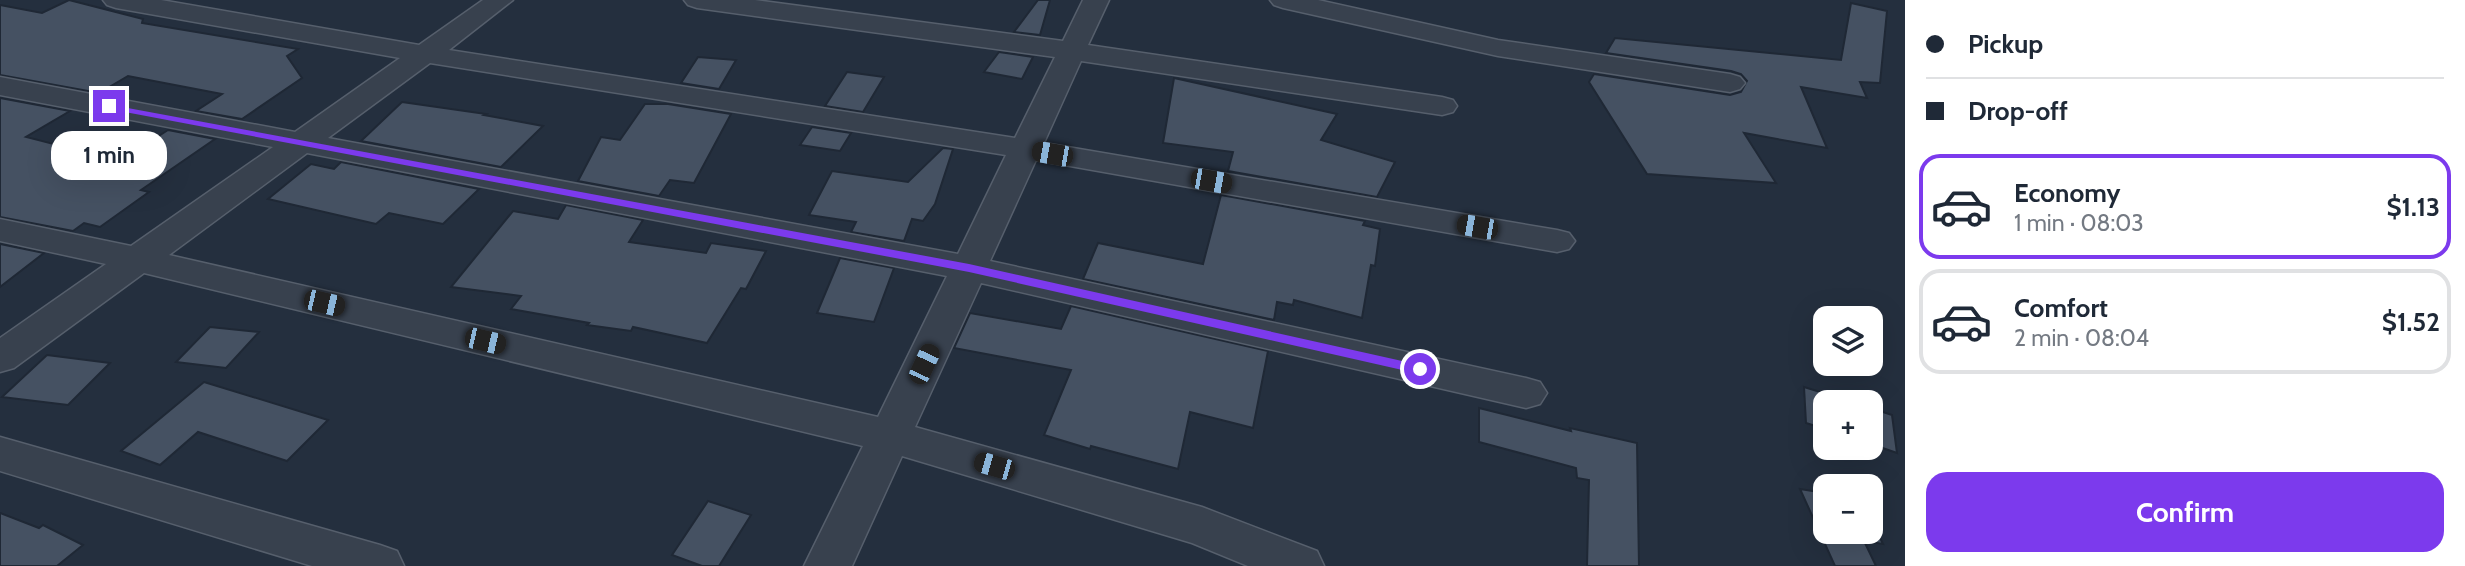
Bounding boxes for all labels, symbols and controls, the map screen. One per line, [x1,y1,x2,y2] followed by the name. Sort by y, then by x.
[1968,28,2043,60] text: Pickup
[93,90,125,122] route end
[1968,95,2068,127] text: Drop-off
[51,130,167,180] callout: 1 min
[1030,140,1075,168] car
[83,141,135,169] text: 1 min
[1189,167,1234,195] car
[1930,175,1993,238] icon: car
[2014,177,2120,209] text: Economy
[2386,191,2440,223] text: $1.13
[2014,209,2144,237] text: 1 min · 08:03
[1455,213,1500,241] car
[302,288,347,318] car
[1930,290,1993,353] icon: car
[2014,292,2108,324] text: Comfort
[1813,306,1883,544] map controls
[1813,306,1883,376] button: layers
[2382,306,2440,338] text: $1.52
[2014,324,2149,352] text: 2 min · 08:04
[463,326,508,356] car
[906,341,943,387] car
[1404,353,1436,385] route start
[1813,390,1883,460] button: +
[971,450,1018,482] car
[1926,472,2444,552] button: Confirm
[1813,474,1883,544] button: −

